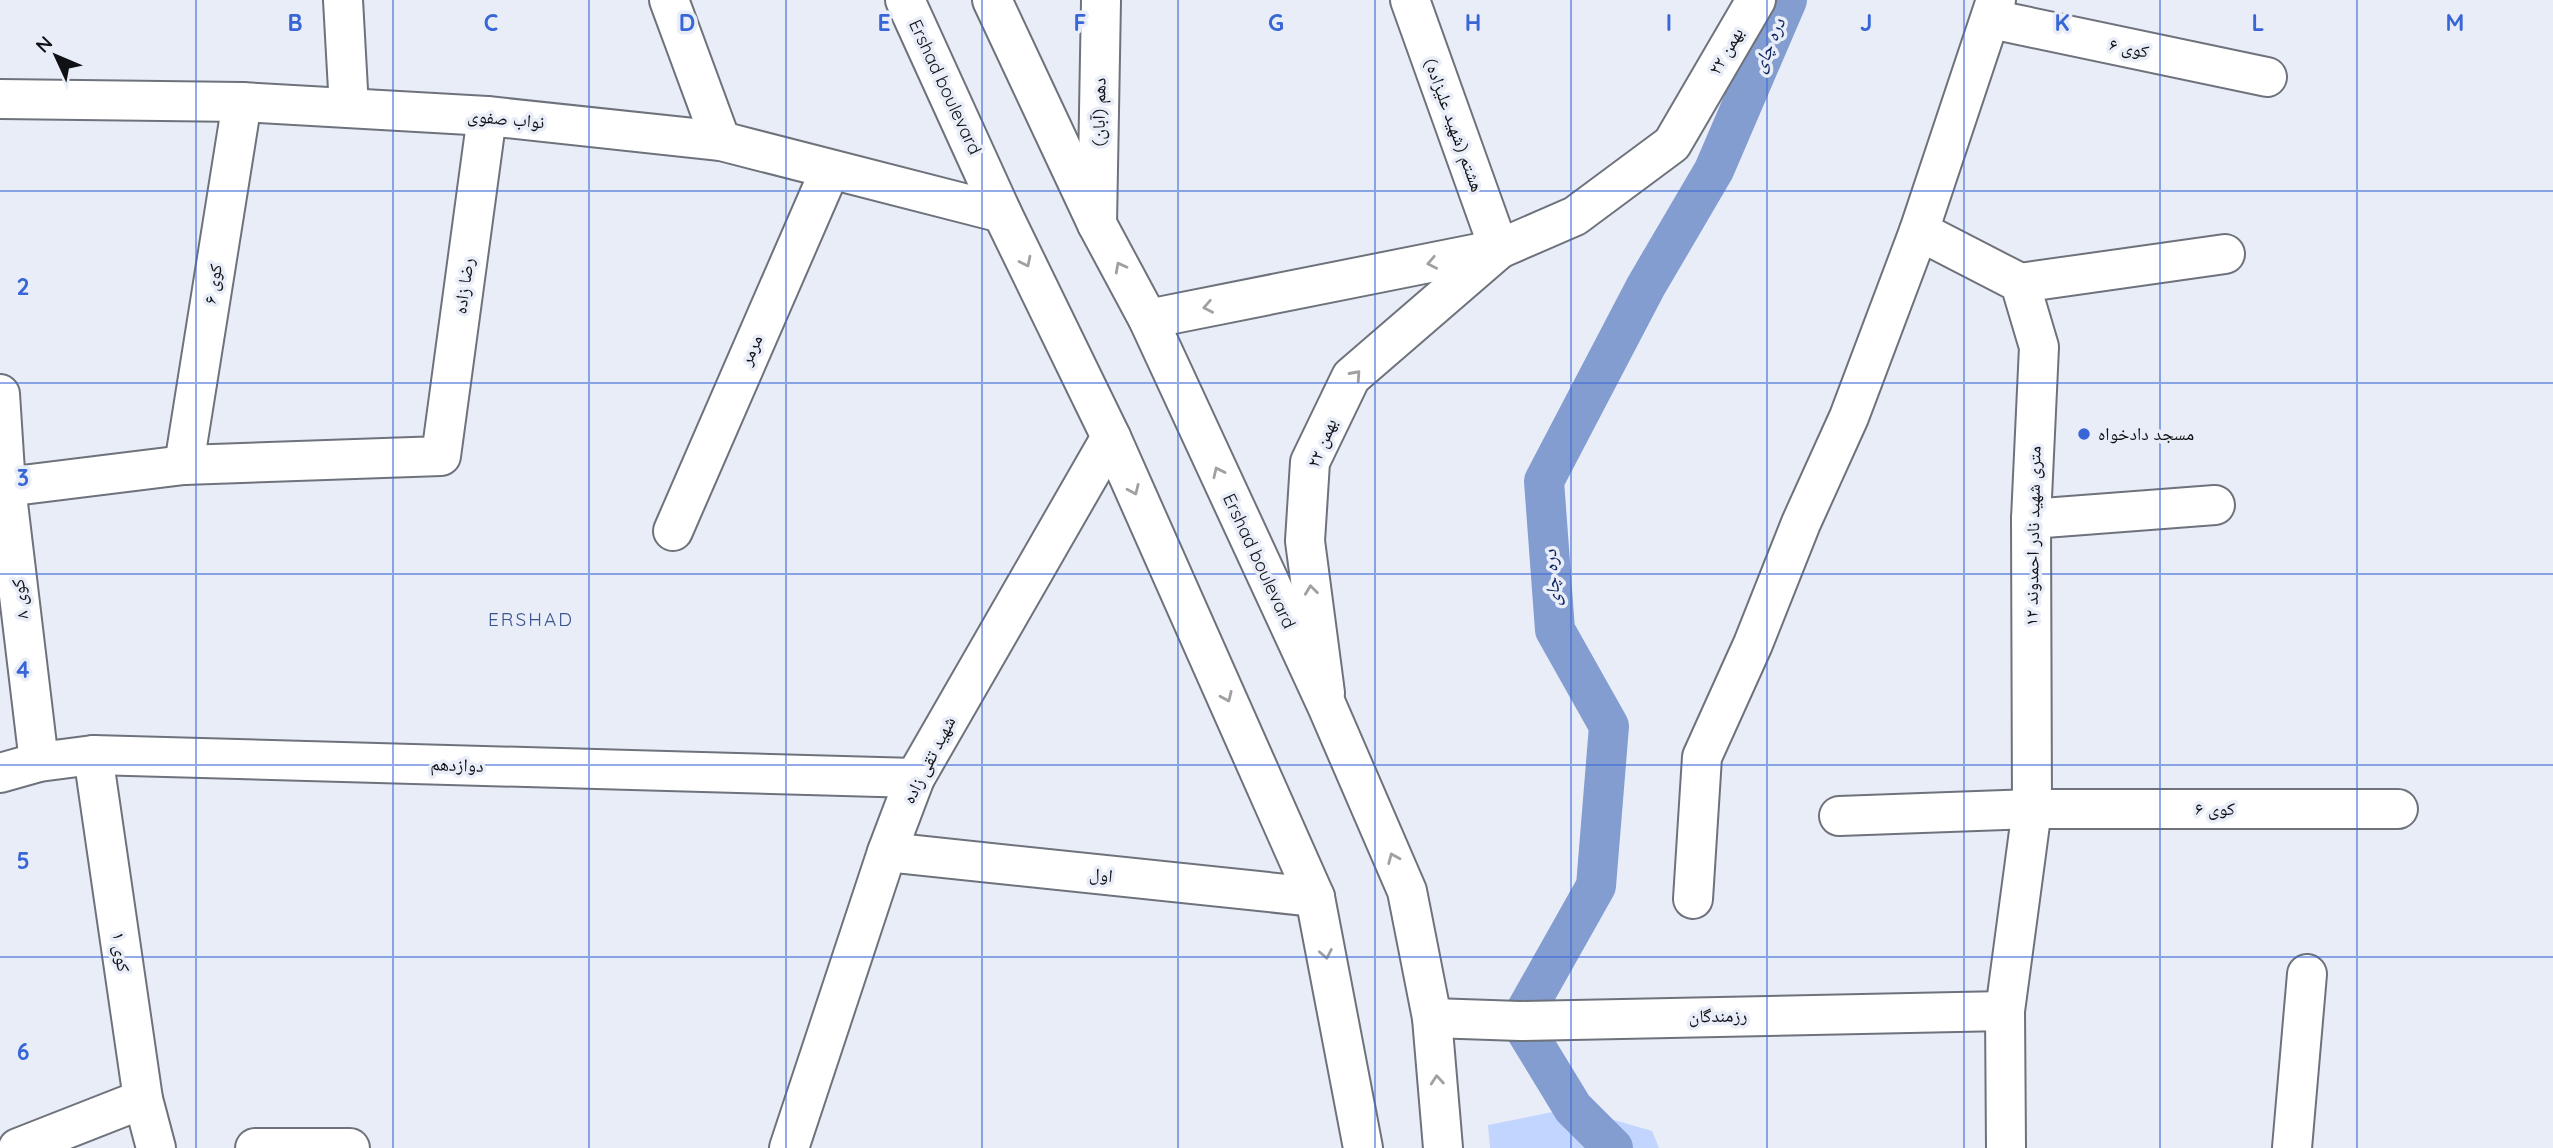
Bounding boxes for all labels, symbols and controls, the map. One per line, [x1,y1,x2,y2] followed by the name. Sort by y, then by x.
[287,8,303,37] text: B
[484,8,498,37] text: C
[679,8,695,37] text: D
[877,8,891,37] text: E
[1074,8,1086,37] text: F
[1268,8,1284,37] text: G
[1465,8,1481,37] text: H
[1666,8,1672,37] text: I
[1860,8,1872,37] text: J
[2054,8,2070,37] text: K
[2252,8,2264,37] text: L
[2446,8,2464,37] text: M
[1746,14,1790,76] water label: دره چای
[904,16,987,158] street label: Ershad boulevard
[21,21,91,91] north arrow
[1703,23,1748,79] street label: ۲۲ بهمن
[30,31,57,58] text: N
[2107,32,2152,63] street label: کوی ۶
[1419,55,1489,195] street label: هشتم (شهید علیزاده)
[1086,77,1112,147] street label: دهم (آبان)
[467,104,546,133] street label: نواب صفوی
[1426,254,1438,269] one-way arrow
[1018,255,1032,267] one-way arrow
[448,256,479,316] street label: رضا زاده
[198,262,227,305] street label: کوی ۶
[1115,262,1128,274] one-way arrow
[16,272,30,301] text: 2
[1202,299,1214,314] one-way arrow
[733,331,767,370] street label: مرمر
[1348,370,1360,383] one-way arrow
[1301,415,1342,471] street label: ۲۲ بهمن
[2098,422,2194,445] place label: مسجد دادخواه
[2076,426,2092,442] marker: مسجد دادخواه
[2019,446,2046,626] street label: ۱۲ متری شهید نادر احمدوند
[17,463,29,492] text: 3
[1213,467,1227,479] one-way arrow
[1126,482,1140,495] one-way arrow
[1218,490,1301,632] street label: Ershad boulevard
[1537,549,1565,607] water label: دره چای
[6,577,33,620] street label: کوی ۸
[1304,584,1319,595] one-way arrow
[488,607,574,631] district label: ERSHAD
[16,655,30,684] text: 4
[1219,690,1233,703] one-way arrow
[897,712,960,807] street label: شهید تقی زاده
[430,752,484,778] street label: دوازدهم
[2195,797,2236,820] street label: کوی ۶
[16,846,30,875] text: 5
[1387,853,1401,865] one-way arrow
[1088,862,1114,887] street label: اول
[107,931,136,974] street label: کوی ۱
[1318,948,1333,960] one-way arrow
[1689,1003,1747,1028] street label: رزمندگان
[17,1037,29,1066] text: 6
[1430,1074,1445,1085] one-way arrow

